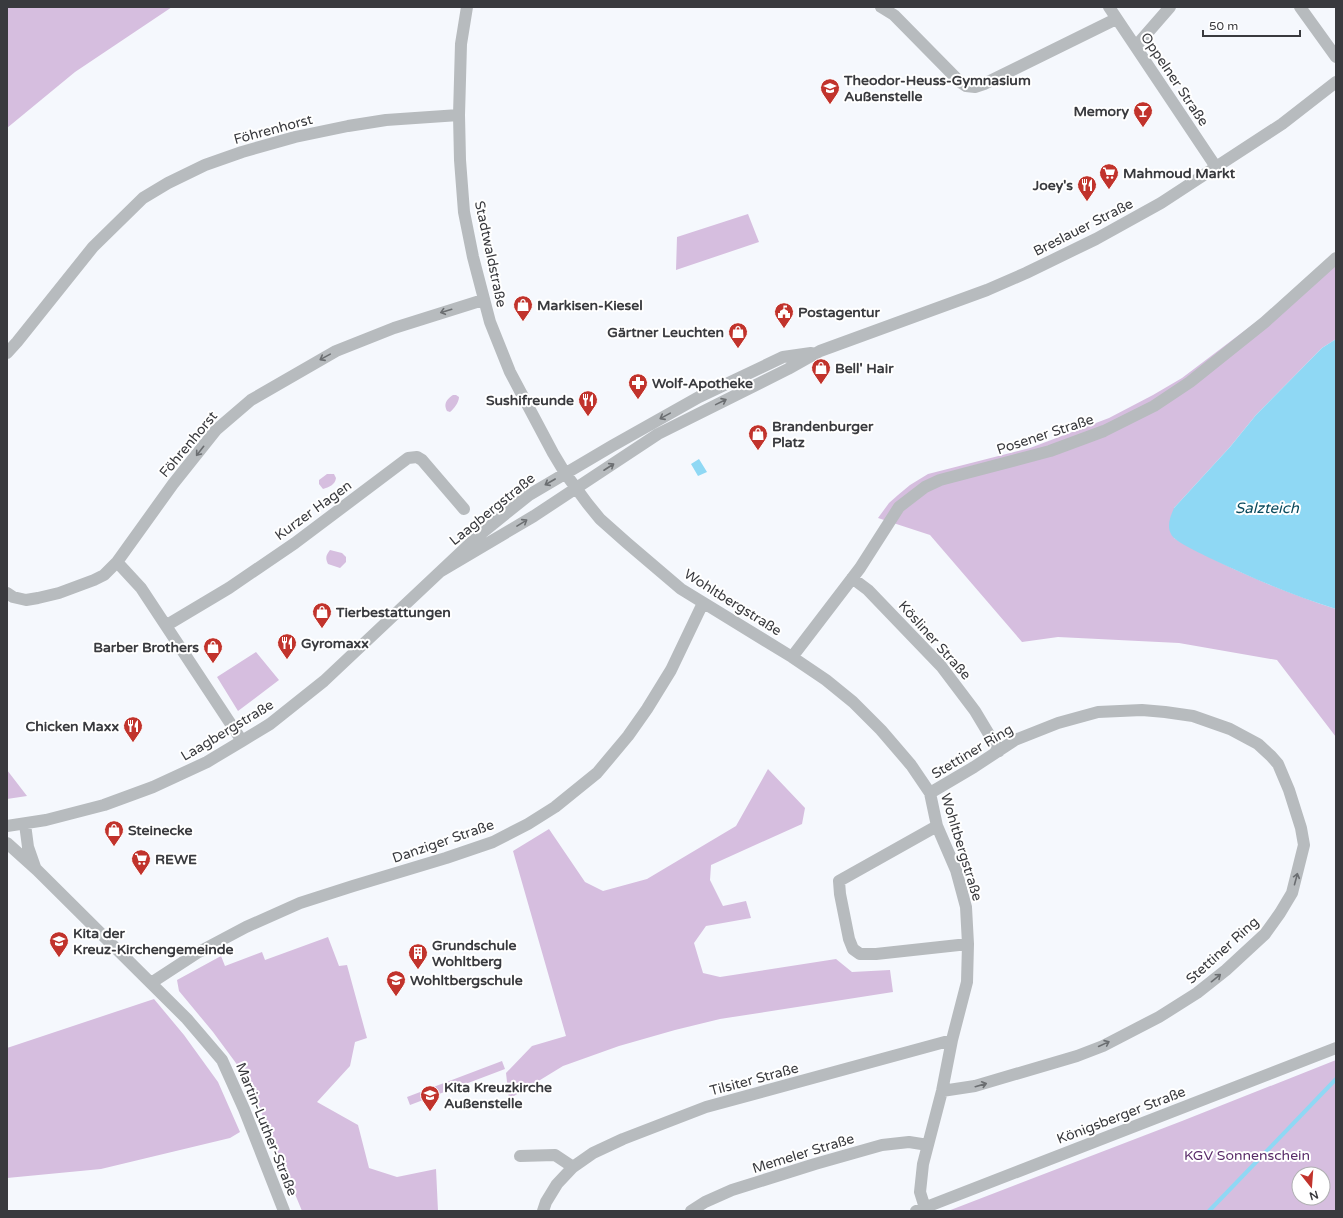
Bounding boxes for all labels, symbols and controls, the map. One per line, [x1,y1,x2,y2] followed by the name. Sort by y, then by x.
[1203,12,1300,38] scale bar
[1209,19,1238,33] text: 50 m
[1137,29,1212,129] street label: Oppelner Straße
[843,72,1031,105] place label: Theodor-Heuss-Gymnasium Außenstelle
[819,77,841,105] school or university icon: Theodor-Heuss-Gymnasium Außenstelle
[1132,100,1154,128] bar icon: Memory
[1074,103,1129,120] place label: Memory
[232,111,315,148] street label: Föhrenhorst
[1098,162,1120,190] supermarket icon: Mahmoud Markt
[1123,165,1236,182] place label: Mahmoud Markt
[1076,174,1098,202] restaurant icon: Joey's
[1032,177,1073,194] place label: Joey's
[1031,195,1136,260] street label: Breslauer Straße
[471,199,510,309] street label: Stadtwaldstraße
[512,294,534,322] shop icon: Markisen-Kiesel
[537,297,643,314] place label: Markisen-Kiesel
[773,301,795,329] public building icon: Postagentur
[798,304,881,321] place label: Postagentur
[440,308,453,315] one-way arrow
[727,321,749,349] shop icon: Gärtner Leuchten
[607,324,724,341] place label: Gärtner Leuchten
[319,353,331,361] one-way arrow
[810,357,832,385] shop icon: Bell' Hair
[835,360,894,377] place label: Bell' Hair
[627,372,649,400] pharmacy icon: Wolf-Apotheke
[652,375,753,392] place label: Wolf-Apotheke
[577,389,599,417] restaurant icon: Sushifreunde
[486,392,574,409] place label: Sushifreunde
[715,398,727,405] one-way arrow
[156,407,221,481] street label: Föhrenhorst
[994,411,1096,458] street label: Posener Straße
[659,413,671,421] one-way arrow
[772,418,874,451] place label: Brandenburger Platz
[747,423,769,451] shop icon: Brandenburger Platz
[195,445,204,456] one-way arrow
[603,463,614,471] one-way arrow
[446,470,539,549] street label: Laagbergstraße
[272,477,355,544] street label: Kurzer Hagen
[544,478,556,486] one-way arrow
[1235,499,1300,517] water label: Salzteich
[516,519,527,527] one-way arrow
[681,566,785,639] street label: Wohltbergstraße
[895,597,975,683] street label: Kösliner Straße
[311,601,333,629] shop icon: Tierbestattungen
[335,604,451,621] place label: Tierbestattungen
[276,632,298,660] restaurant icon: Gyromaxx
[301,635,369,652] place label: Gyromaxx
[202,636,224,664] shop icon: Barber Brothers
[93,639,199,656] place label: Barber Brothers
[178,696,277,765] street label: Laagbergstraße
[122,715,144,743] restaurant icon: Chicken Maxx
[25,718,119,735] place label: Chicken Maxx
[928,720,1016,782] street label: Stettiner Ring
[937,791,986,903] street label: Wohltbergstraße
[390,816,496,867] street label: Danziger Straße
[103,819,125,847] shop icon: Steinecke
[128,822,192,839] place label: Steinecke
[130,848,152,876] supermarket icon: REWE
[155,851,197,868] place label: REWE
[1293,873,1300,886] one-way arrow
[1182,913,1262,987] street label: Stettiner Ring
[73,925,234,958] place label: Kita der Kreuz-Kirchengemeinde
[48,930,70,958] school or university icon: Kita der Kreuz-Kirchengemeinde
[432,937,517,970] place label: Grundschule Wohltberg
[407,942,429,970] building icon: Grundschule Wohltberg
[385,969,407,997] school or university icon: Wohltbergschule
[410,972,523,989] place label: Wohltbergschule
[1210,974,1221,983] one-way arrow
[1098,1040,1110,1047] one-way arrow
[708,1059,800,1099] street label: Tilsiter Straße
[232,1060,301,1198] street label: Martin-Luther-Straße
[444,1079,552,1112] place label: Kita Kreuzkirche Außenstelle
[974,1081,987,1088] one-way arrow
[1054,1083,1188,1148] street label: Königsberger Straße
[419,1084,441,1112] school or university icon: Kita Kreuzkirche Außenstelle
[750,1130,856,1177] street label: Memeler Straße
[1184,1147,1310,1164] park label: KGV Sonnenschein
[1291,1166,1331,1206] north arrow
[1308,1188,1320,1203] text: N

